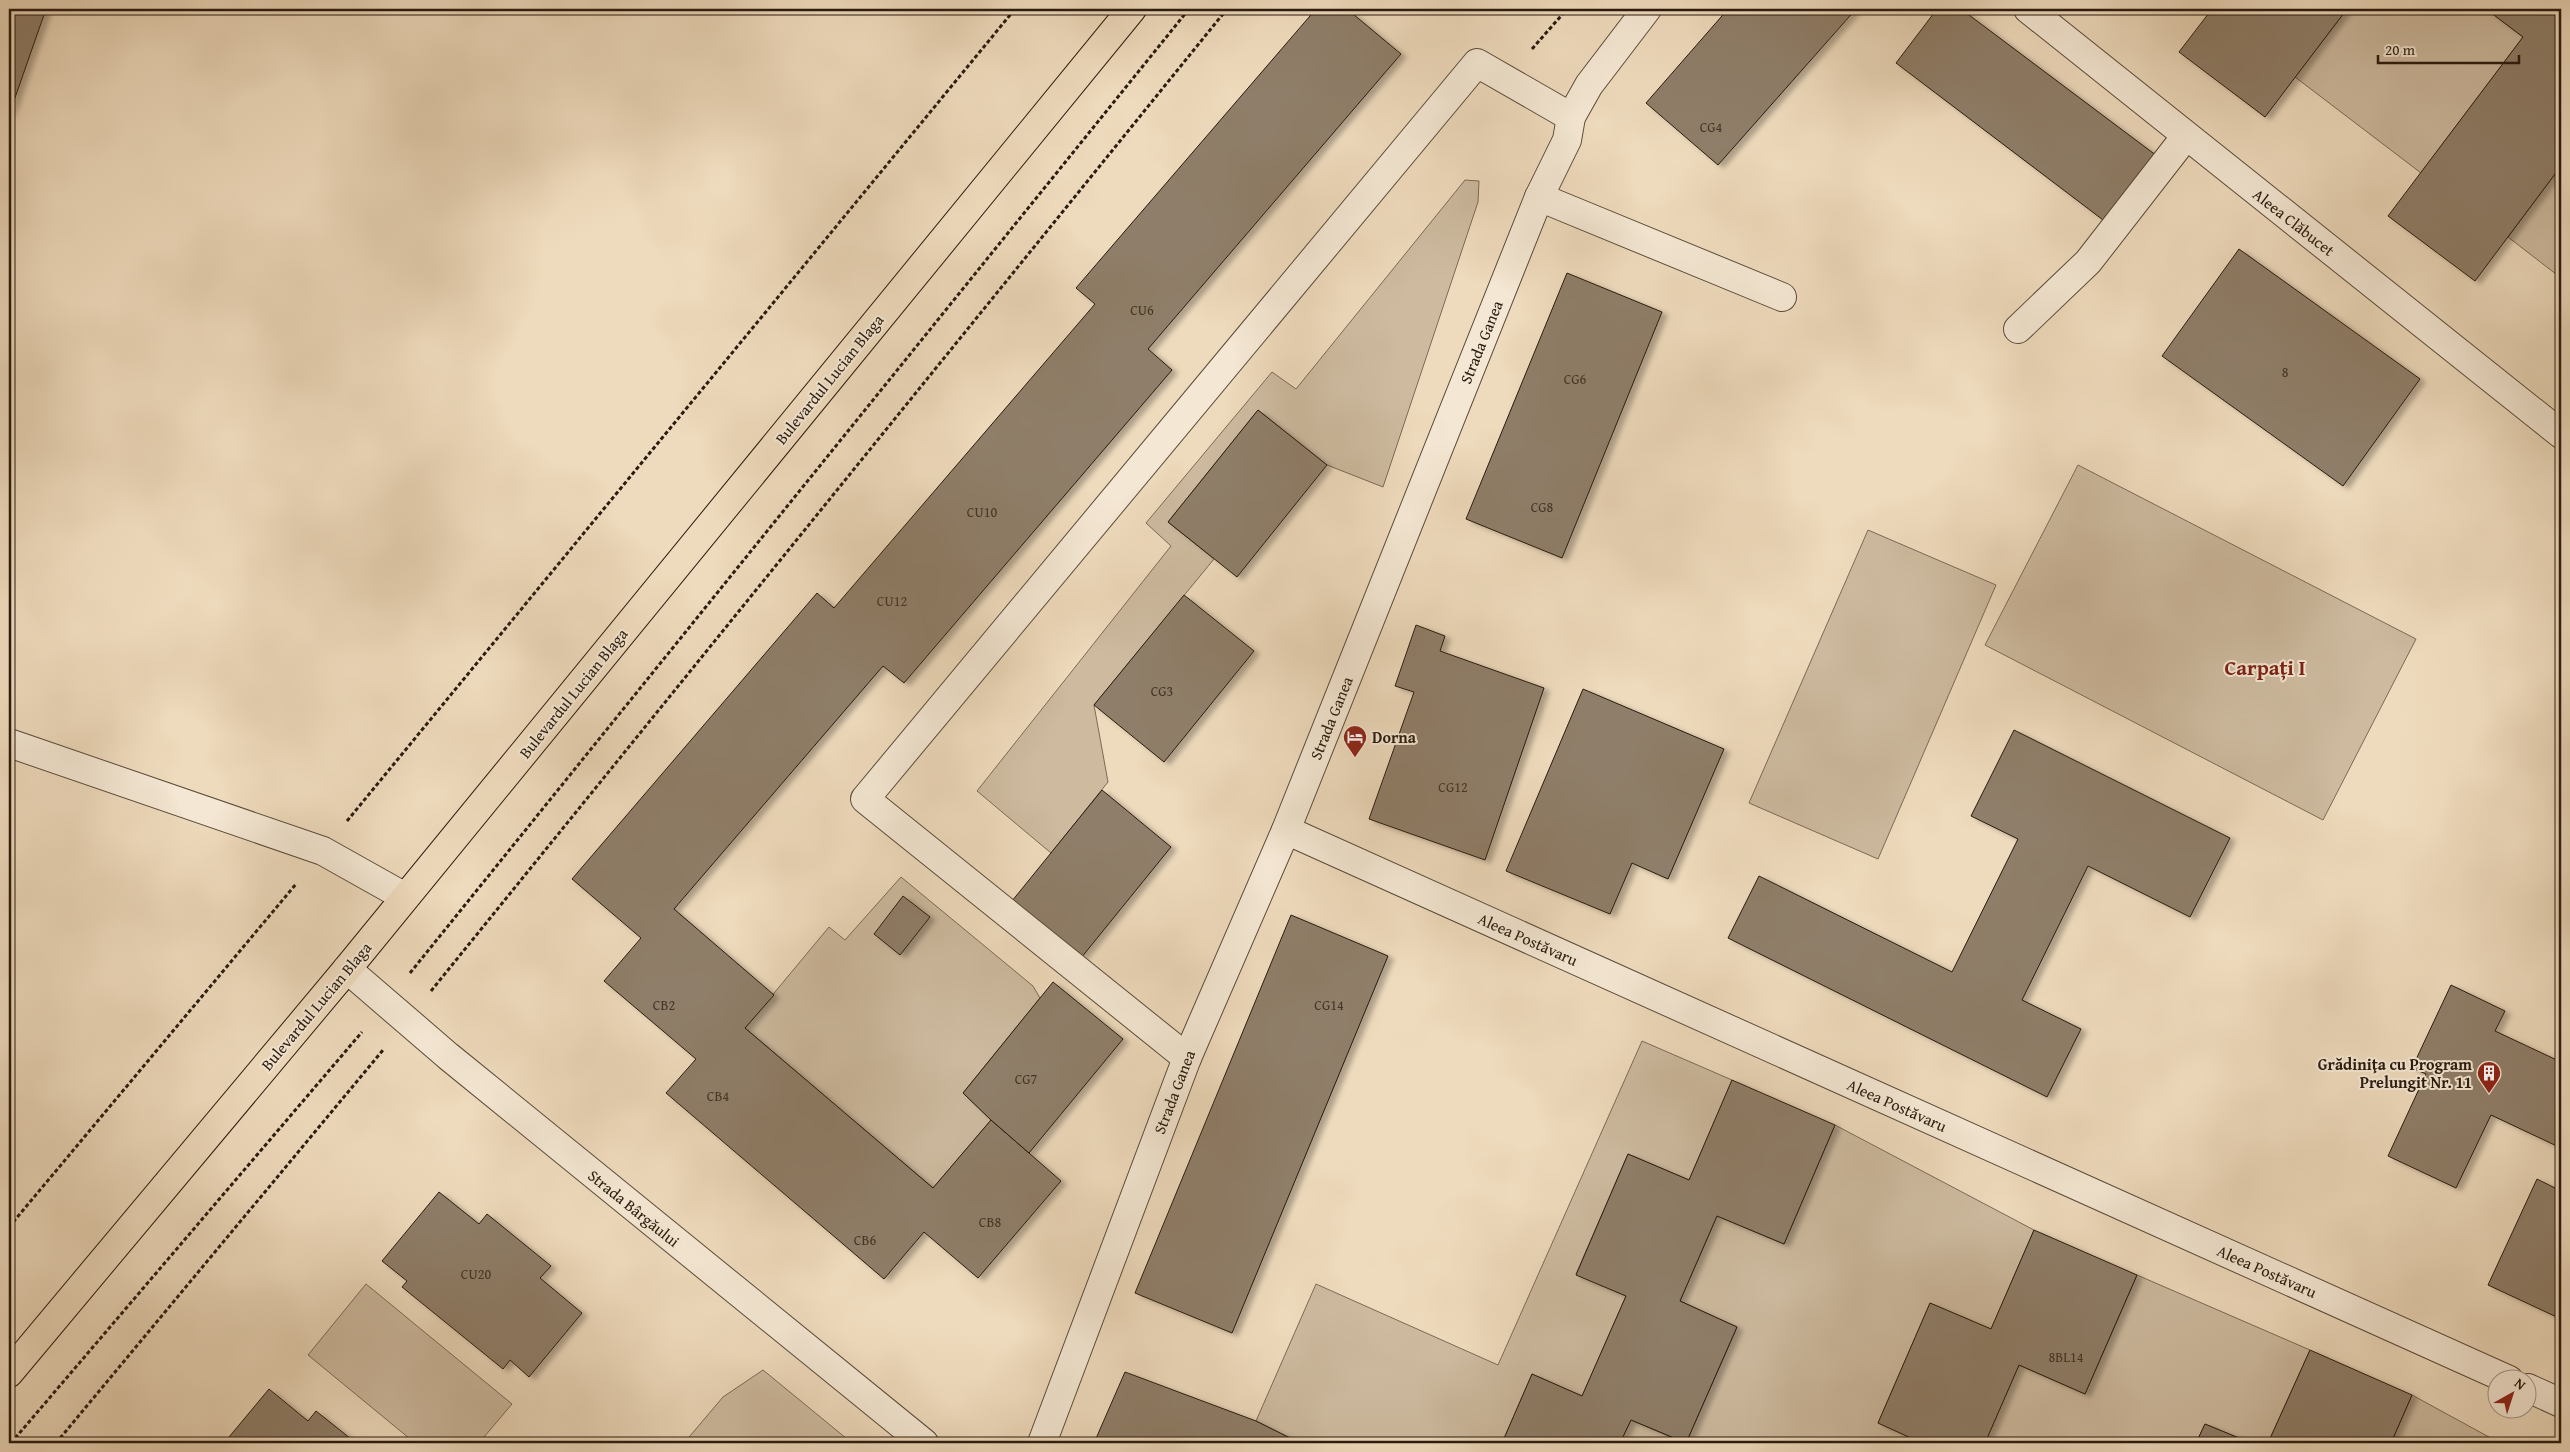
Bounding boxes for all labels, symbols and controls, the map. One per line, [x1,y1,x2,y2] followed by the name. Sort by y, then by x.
[2378,32,2519,64] scale bar
[2385,39,2416,60] text: 20 m
[1700,117,1723,137] house number: CG4
[2248,182,2340,262] street label: Aleea Clăbucet
[1453,296,1509,387] street label: Strada Ganea
[1130,300,1154,320] house number: CU6
[769,308,889,449] street label: Bulevardul Lucian Blaga
[2282,362,2289,382] house number: 8
[1564,369,1587,389] house number: CG6
[1531,497,1554,517] house number: CG8
[967,502,997,522] house number: CU10
[877,591,907,611] house number: CU12
[513,622,633,763] street label: Bulevardul Lucian Blaga
[2224,652,2306,683] district label: Carpați I
[1303,672,1359,763] street label: Strada Ganea
[1151,681,1173,701] house number: CG3
[1342,724,1368,758] hotel icon: Dorna
[1372,725,1417,749] place label: Dorna
[1438,777,1468,797] house number: CG12
[1474,906,1582,972] street label: Aleea Postăvaru
[255,936,377,1076] street label: Bulevardul Lucian Blaga
[653,995,675,1015] house number: CB2
[1314,995,1344,1015] house number: CG14
[1147,1046,1201,1137] street label: Strada Ganea
[2318,1052,2472,1094] place label: Grădiniţa cu Program Prelungit Nr. 11
[2476,1060,2502,1094] building icon: Grădiniţa cu Program Prelungit Nr. 11
[1015,1069,1038,1089] house number: CG7
[1843,1072,1951,1138] street label: Aleea Postăvaru
[707,1086,729,1106] house number: CB4
[583,1163,686,1253] street label: Strada Bârgăului
[979,1212,1001,1232] house number: CB8
[854,1230,876,1250] house number: CB6
[2213,1238,2321,1304] street label: Aleea Postăvaru
[461,1264,491,1284] house number: CU20
[2049,1347,2084,1367] house number: 8BL14
[2488,1370,2538,1420] north arrow
[2510,1373,2531,1395] text: N

